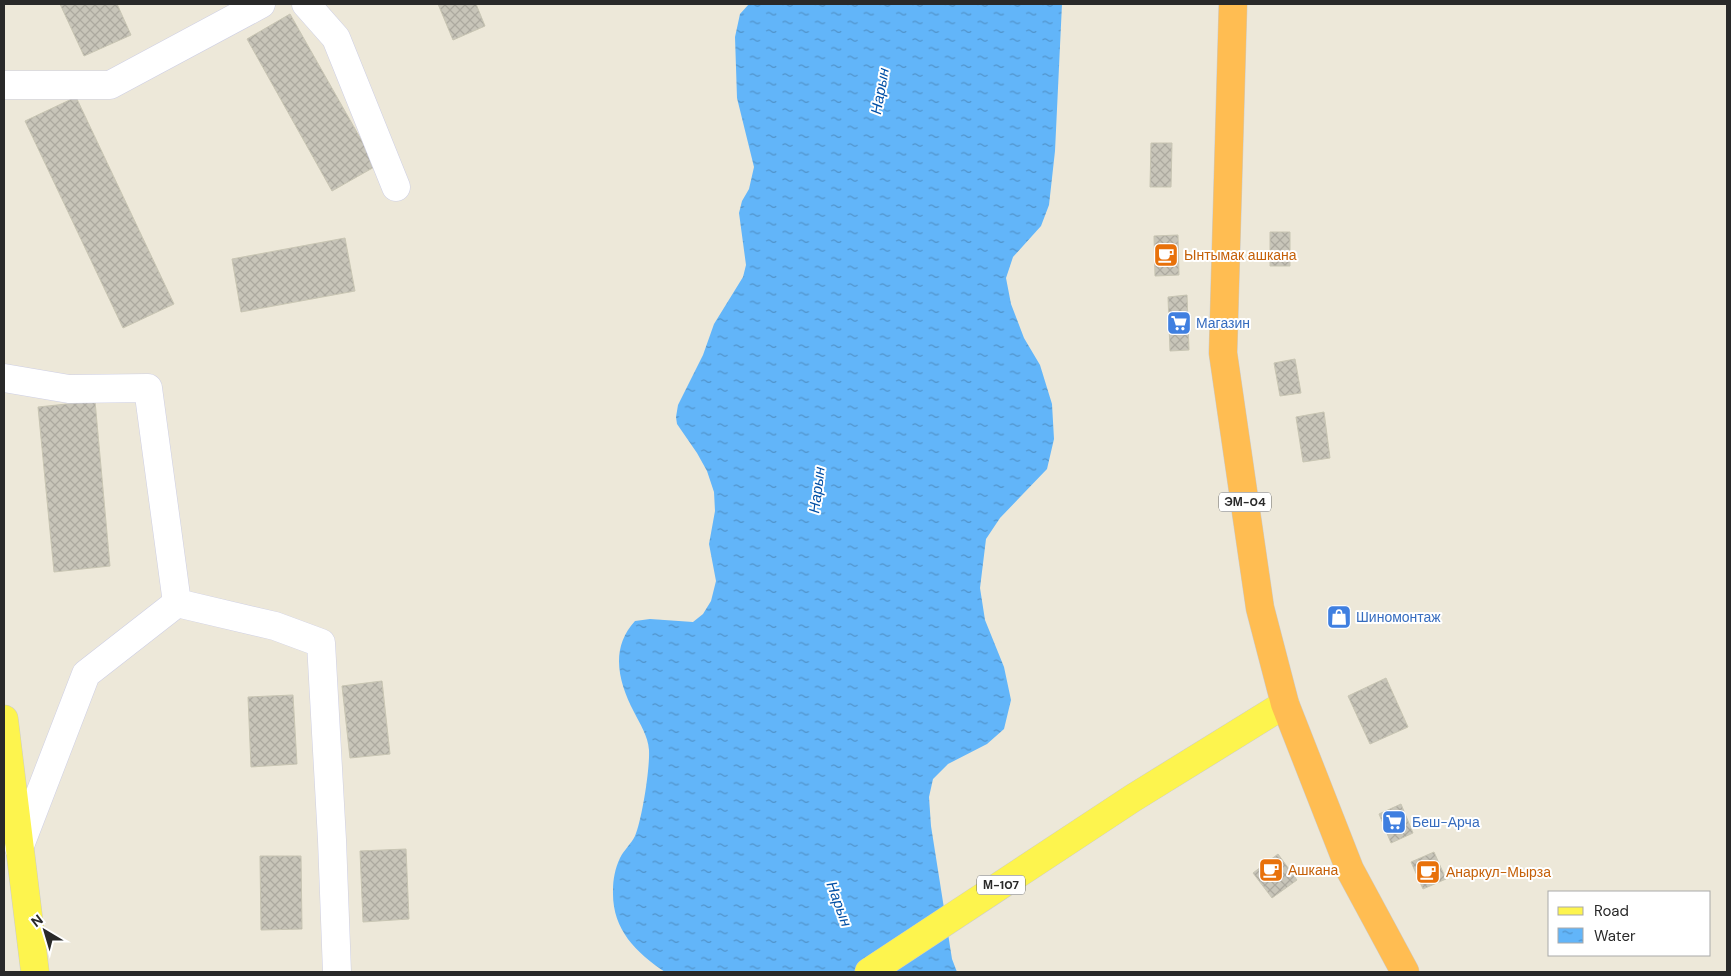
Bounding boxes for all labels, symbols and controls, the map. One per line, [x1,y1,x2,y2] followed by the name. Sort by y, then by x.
[866,66,894,116] water label: Нарын
[1153,242,1179,268] cafe icon: Ынтымак ашкана
[1184,246,1297,264] place label: Ынтымак ашкана
[1166,310,1192,336] supermarket icon: Магазин
[1196,314,1250,332] place label: Магазин
[804,466,830,514] water label: Нарын
[1219,492,1271,512] road number: ЭМ-04
[1326,604,1352,630] shop icon: Шиномонтаж
[1356,608,1441,626] place label: Шиномонтаж
[1381,809,1407,835] supermarket icon: Беш-Арча
[1412,813,1480,831] place label: Беш-Арча
[1258,857,1284,883] cafe icon: Ашкана
[1415,859,1441,885] cafe icon: Анаркул-Мырза
[1288,861,1339,879] place label: Ашкана
[1446,863,1551,881] place label: Анаркул-Мырза
[977,876,1025,894] road number: М-107
[822,879,856,929] water label: Нарын
[1548,891,1711,956] legend
[1594,901,1629,921] text: Road
[20,906,70,956] north arrow
[27,911,47,931] text: N
[1594,926,1636,946] text: Water

